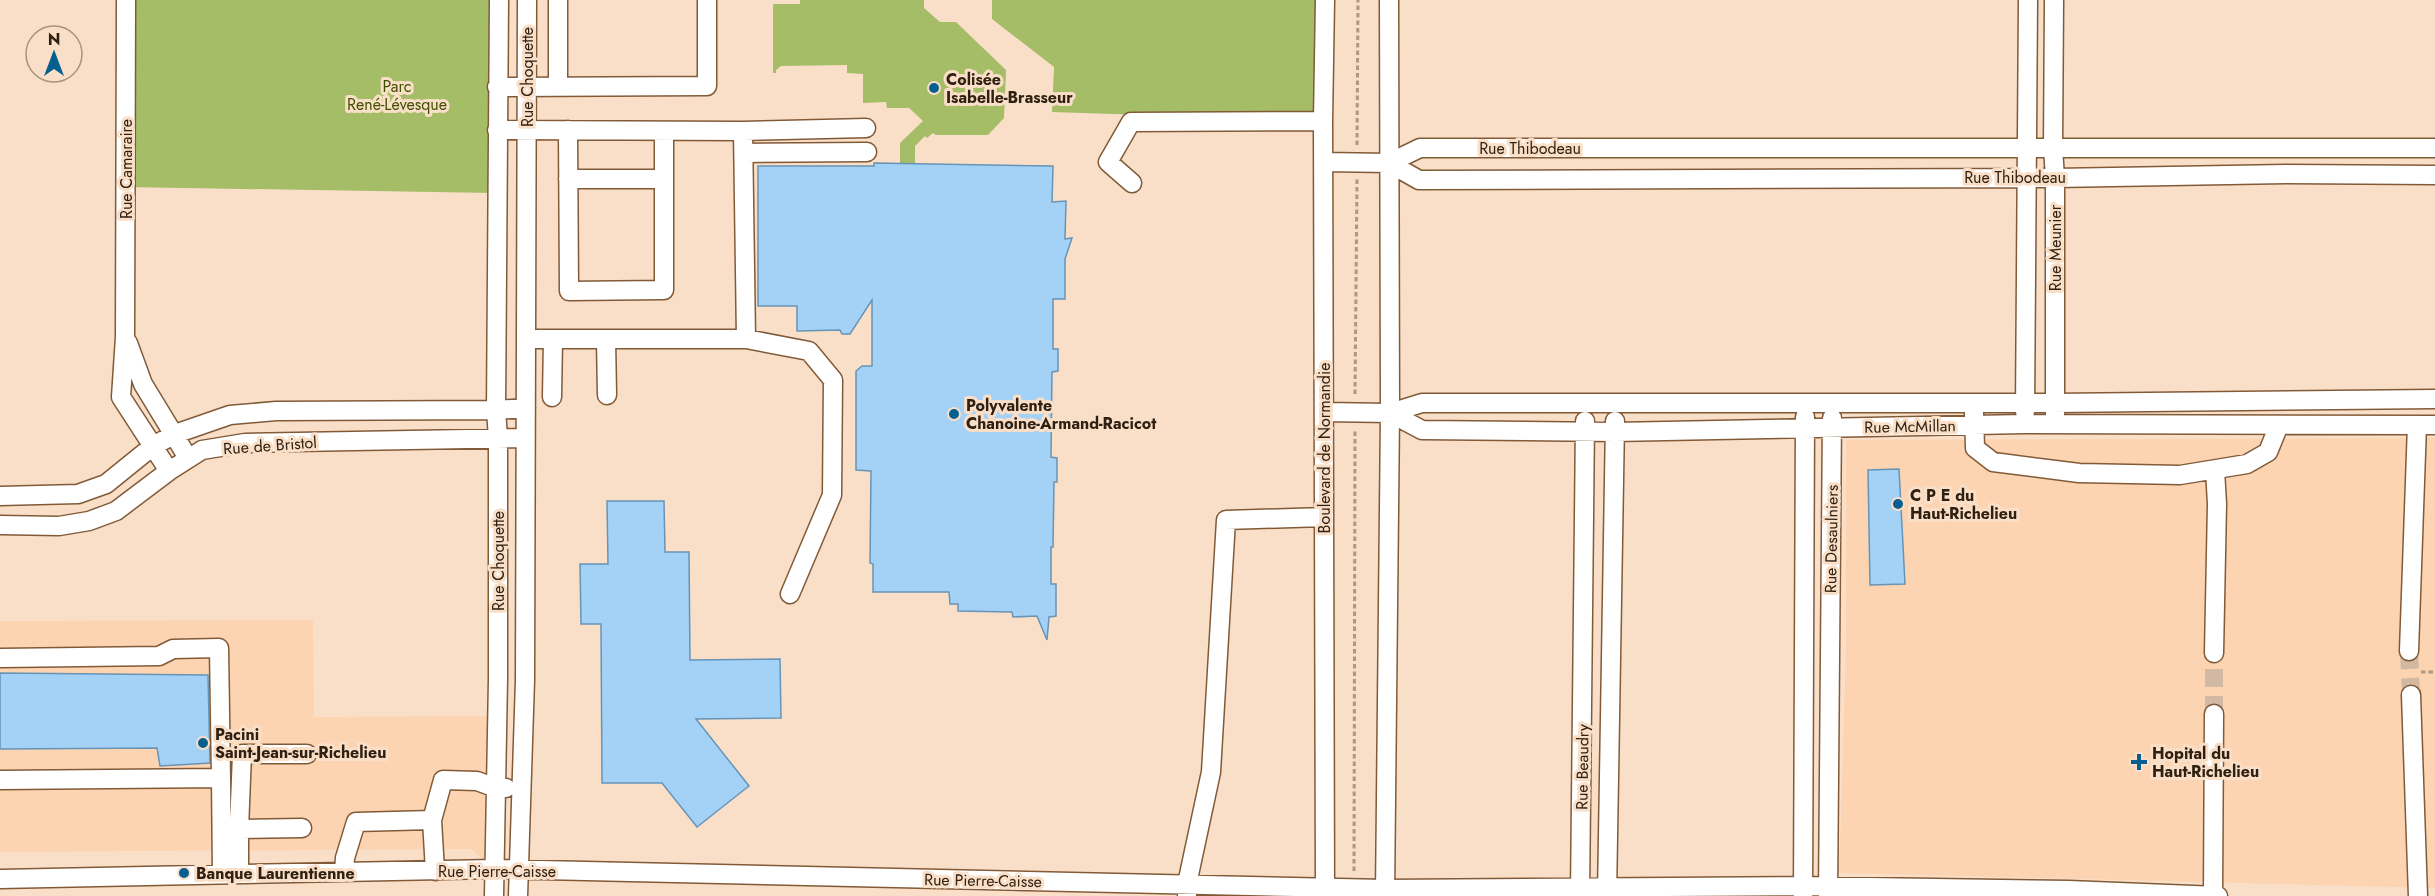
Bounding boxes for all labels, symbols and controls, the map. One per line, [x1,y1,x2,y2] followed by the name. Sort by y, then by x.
[24,24,84,84] north arrow
[516,27,539,127] street label: Rue Choquette
[48,28,60,51] text: N
[946,68,1073,109] place label: Colisée Isabelle-Brasseur
[347,75,447,116] park label: Parc René-Lévesque
[927,81,941,95] marker: Colisée Isabelle-Brasseur
[115,119,138,219] street label: Rue Camaraire
[1479,137,1581,160] street label: Rue Thibodeau
[1964,166,2066,189] street label: Rue Thibodeau
[2044,204,2067,291] street label: Rue Meunier
[1313,363,1336,533] street label: Boulevard de Normandie
[966,394,1157,435] place label: Polyvalente Chanoine-Armand-Racicot
[947,407,961,421] marker: Polyvalente Chanoine-Armand-Racicot
[1864,414,1956,439] street label: Rue McMillan
[222,431,318,460] street label: Rue de Bristol
[1910,484,2017,525] place label: C P E du Haut-Richelieu
[1819,485,1844,593] street label: Rue Desaulniers
[1891,497,1905,511] marker: C P E du Haut-Richelieu
[487,511,510,611] street label: Rue Choquette
[215,723,386,764] place label: Pacini Saint-Jean-sur-Richelieu
[1570,723,1595,810] street label: Rue Beaudry
[196,736,210,750] marker: Pacini Saint-Jean-sur-Richelieu
[2152,742,2259,783] place label: Hopital du Haut-Richelieu
[2130,753,2148,771] marker: Hopital du Haut-Richelieu
[438,860,556,883] street label: Rue Pierre-Caisse
[196,862,355,885] place label: Banque Laurentienne
[177,866,191,880] marker: Banque Laurentienne
[924,868,1042,893] street label: Rue Pierre-Caisse

